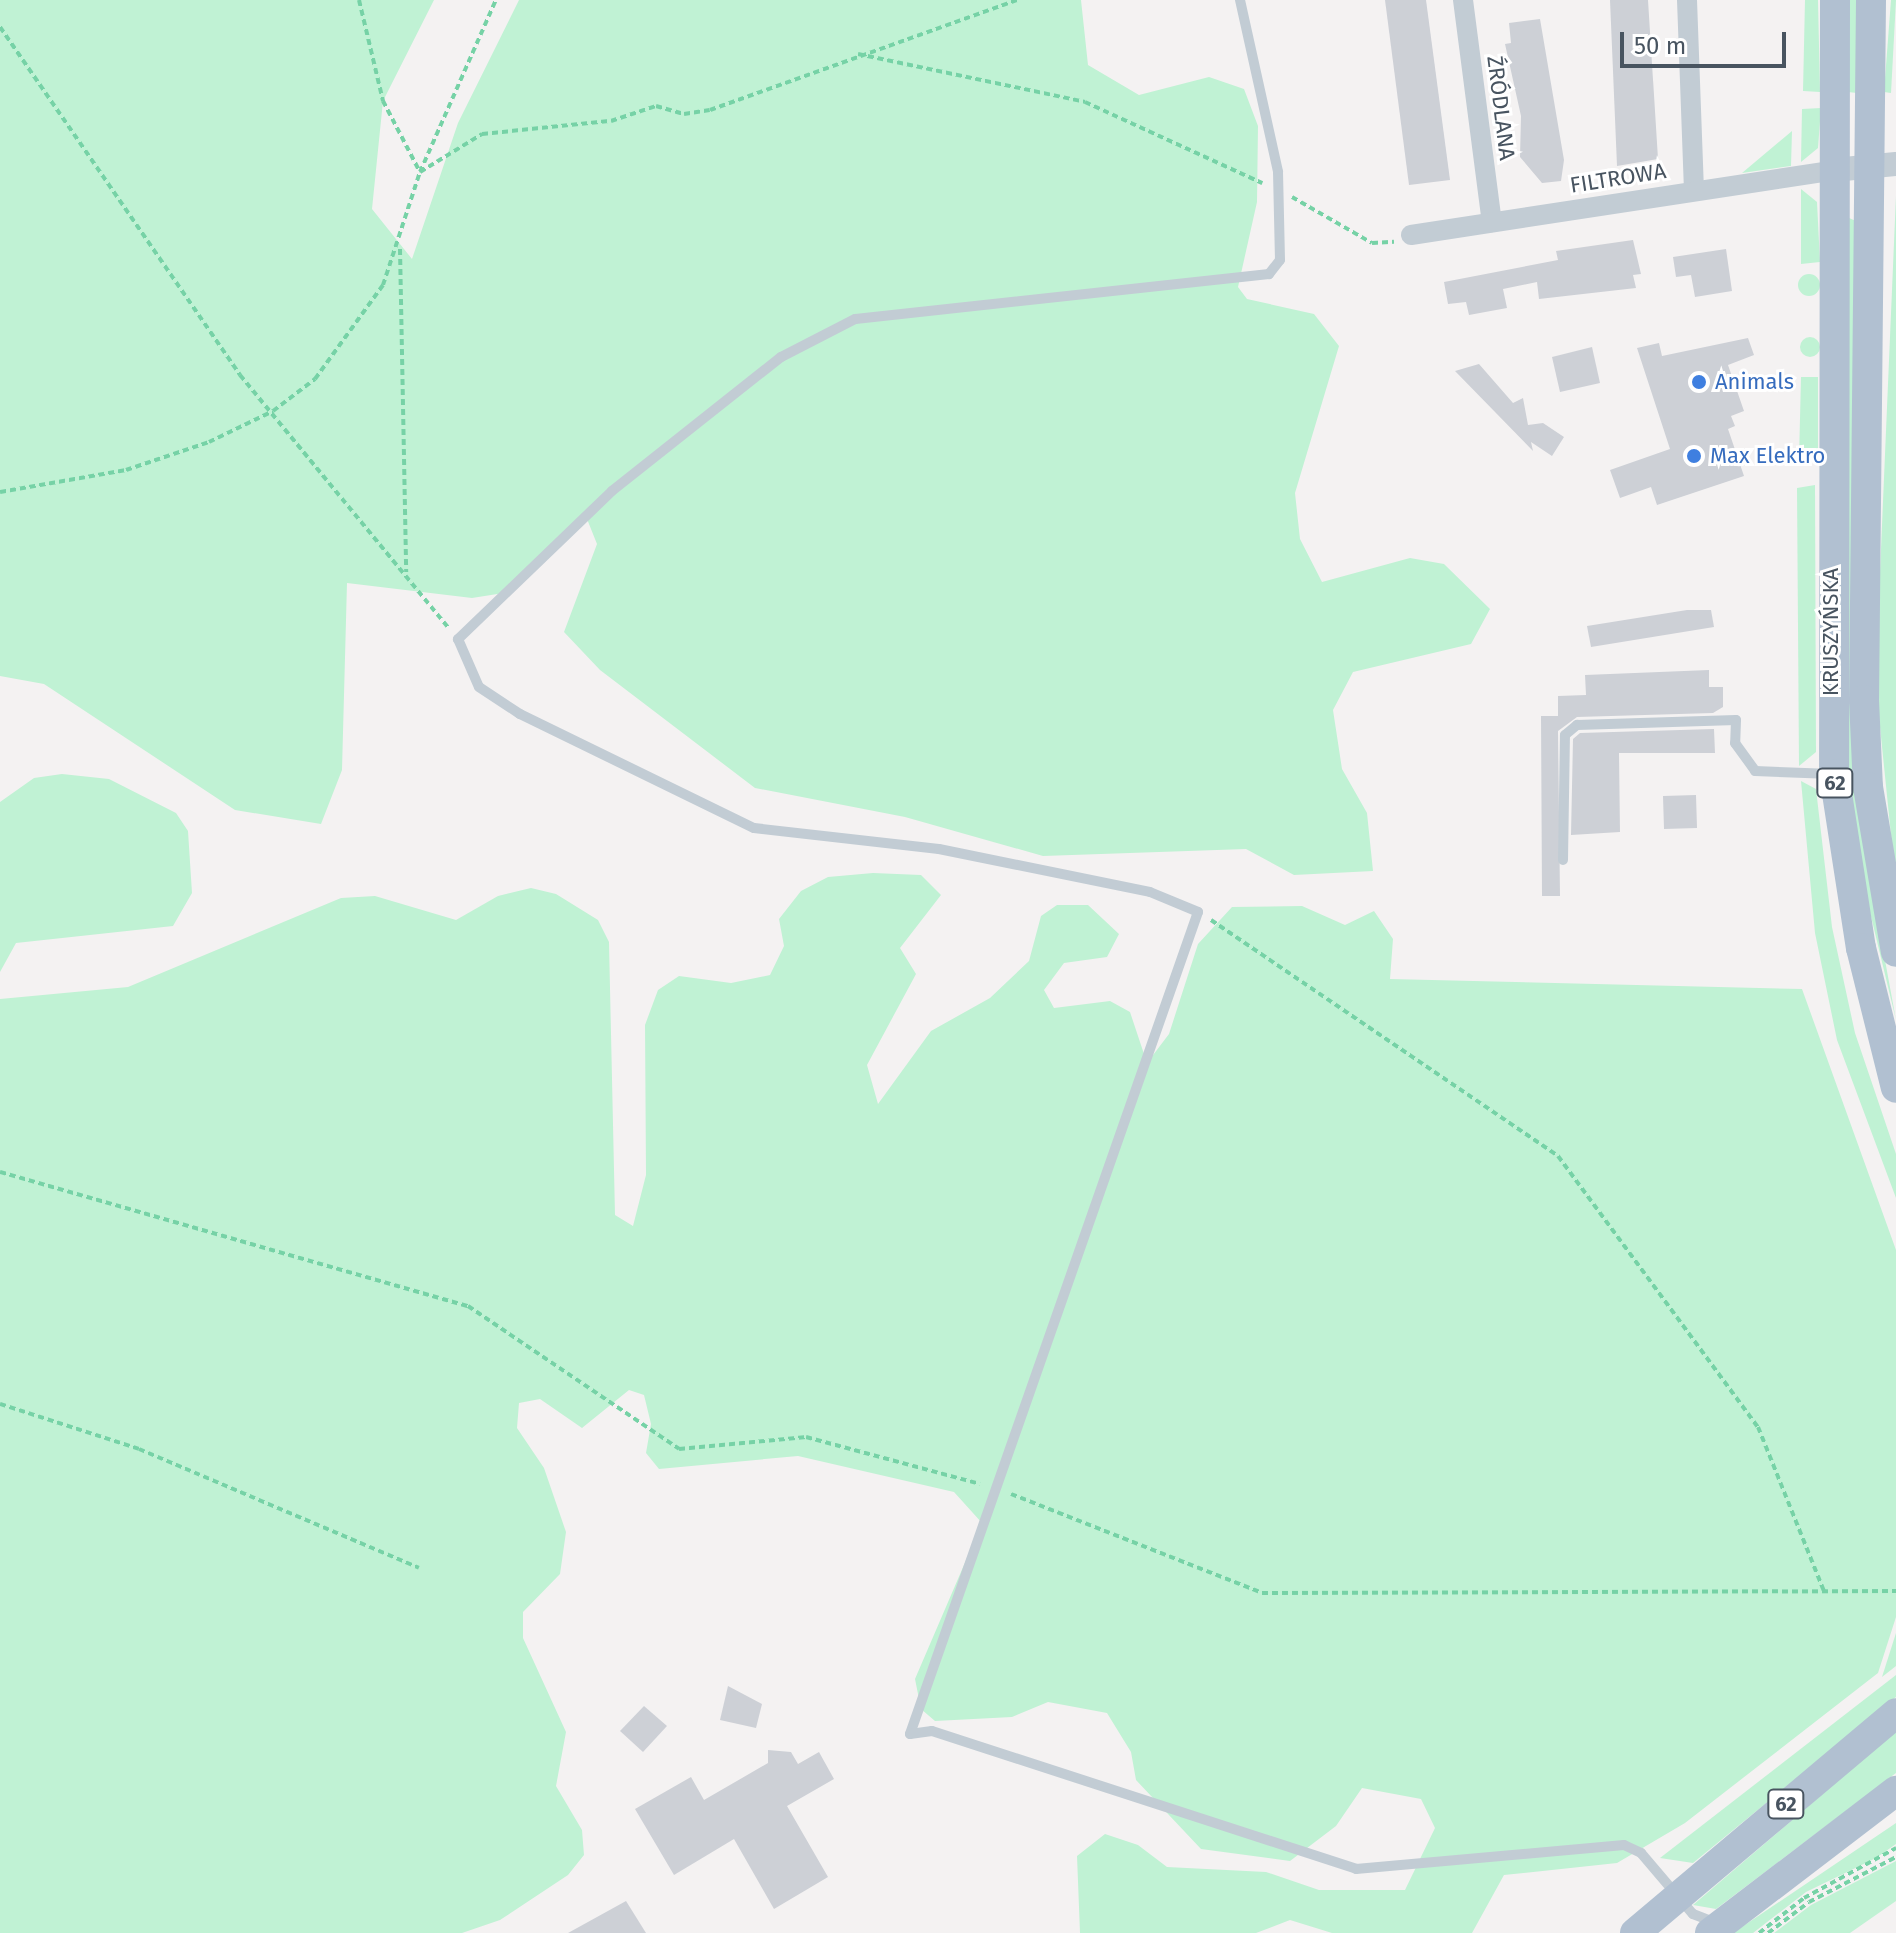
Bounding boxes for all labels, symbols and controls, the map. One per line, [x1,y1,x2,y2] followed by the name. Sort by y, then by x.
[1624,16,1790,66] scale bar
[1634,32,1686,60] text: 50 m
[1481,54,1521,162] street label: ŹRÓDLANA
[1568,157,1668,199] street label: FILTROWA
[1715,369,1794,395] place label: Animals
[1690,373,1708,391] marker: Animals
[1710,443,1825,469] place label: Max Elektro
[1685,447,1703,465] marker: Max Elektro
[1818,568,1844,696] street label: KRUSZYŃSKA
[1815,767,1855,799] road number: 62
[1766,1788,1806,1820] road number: 62

